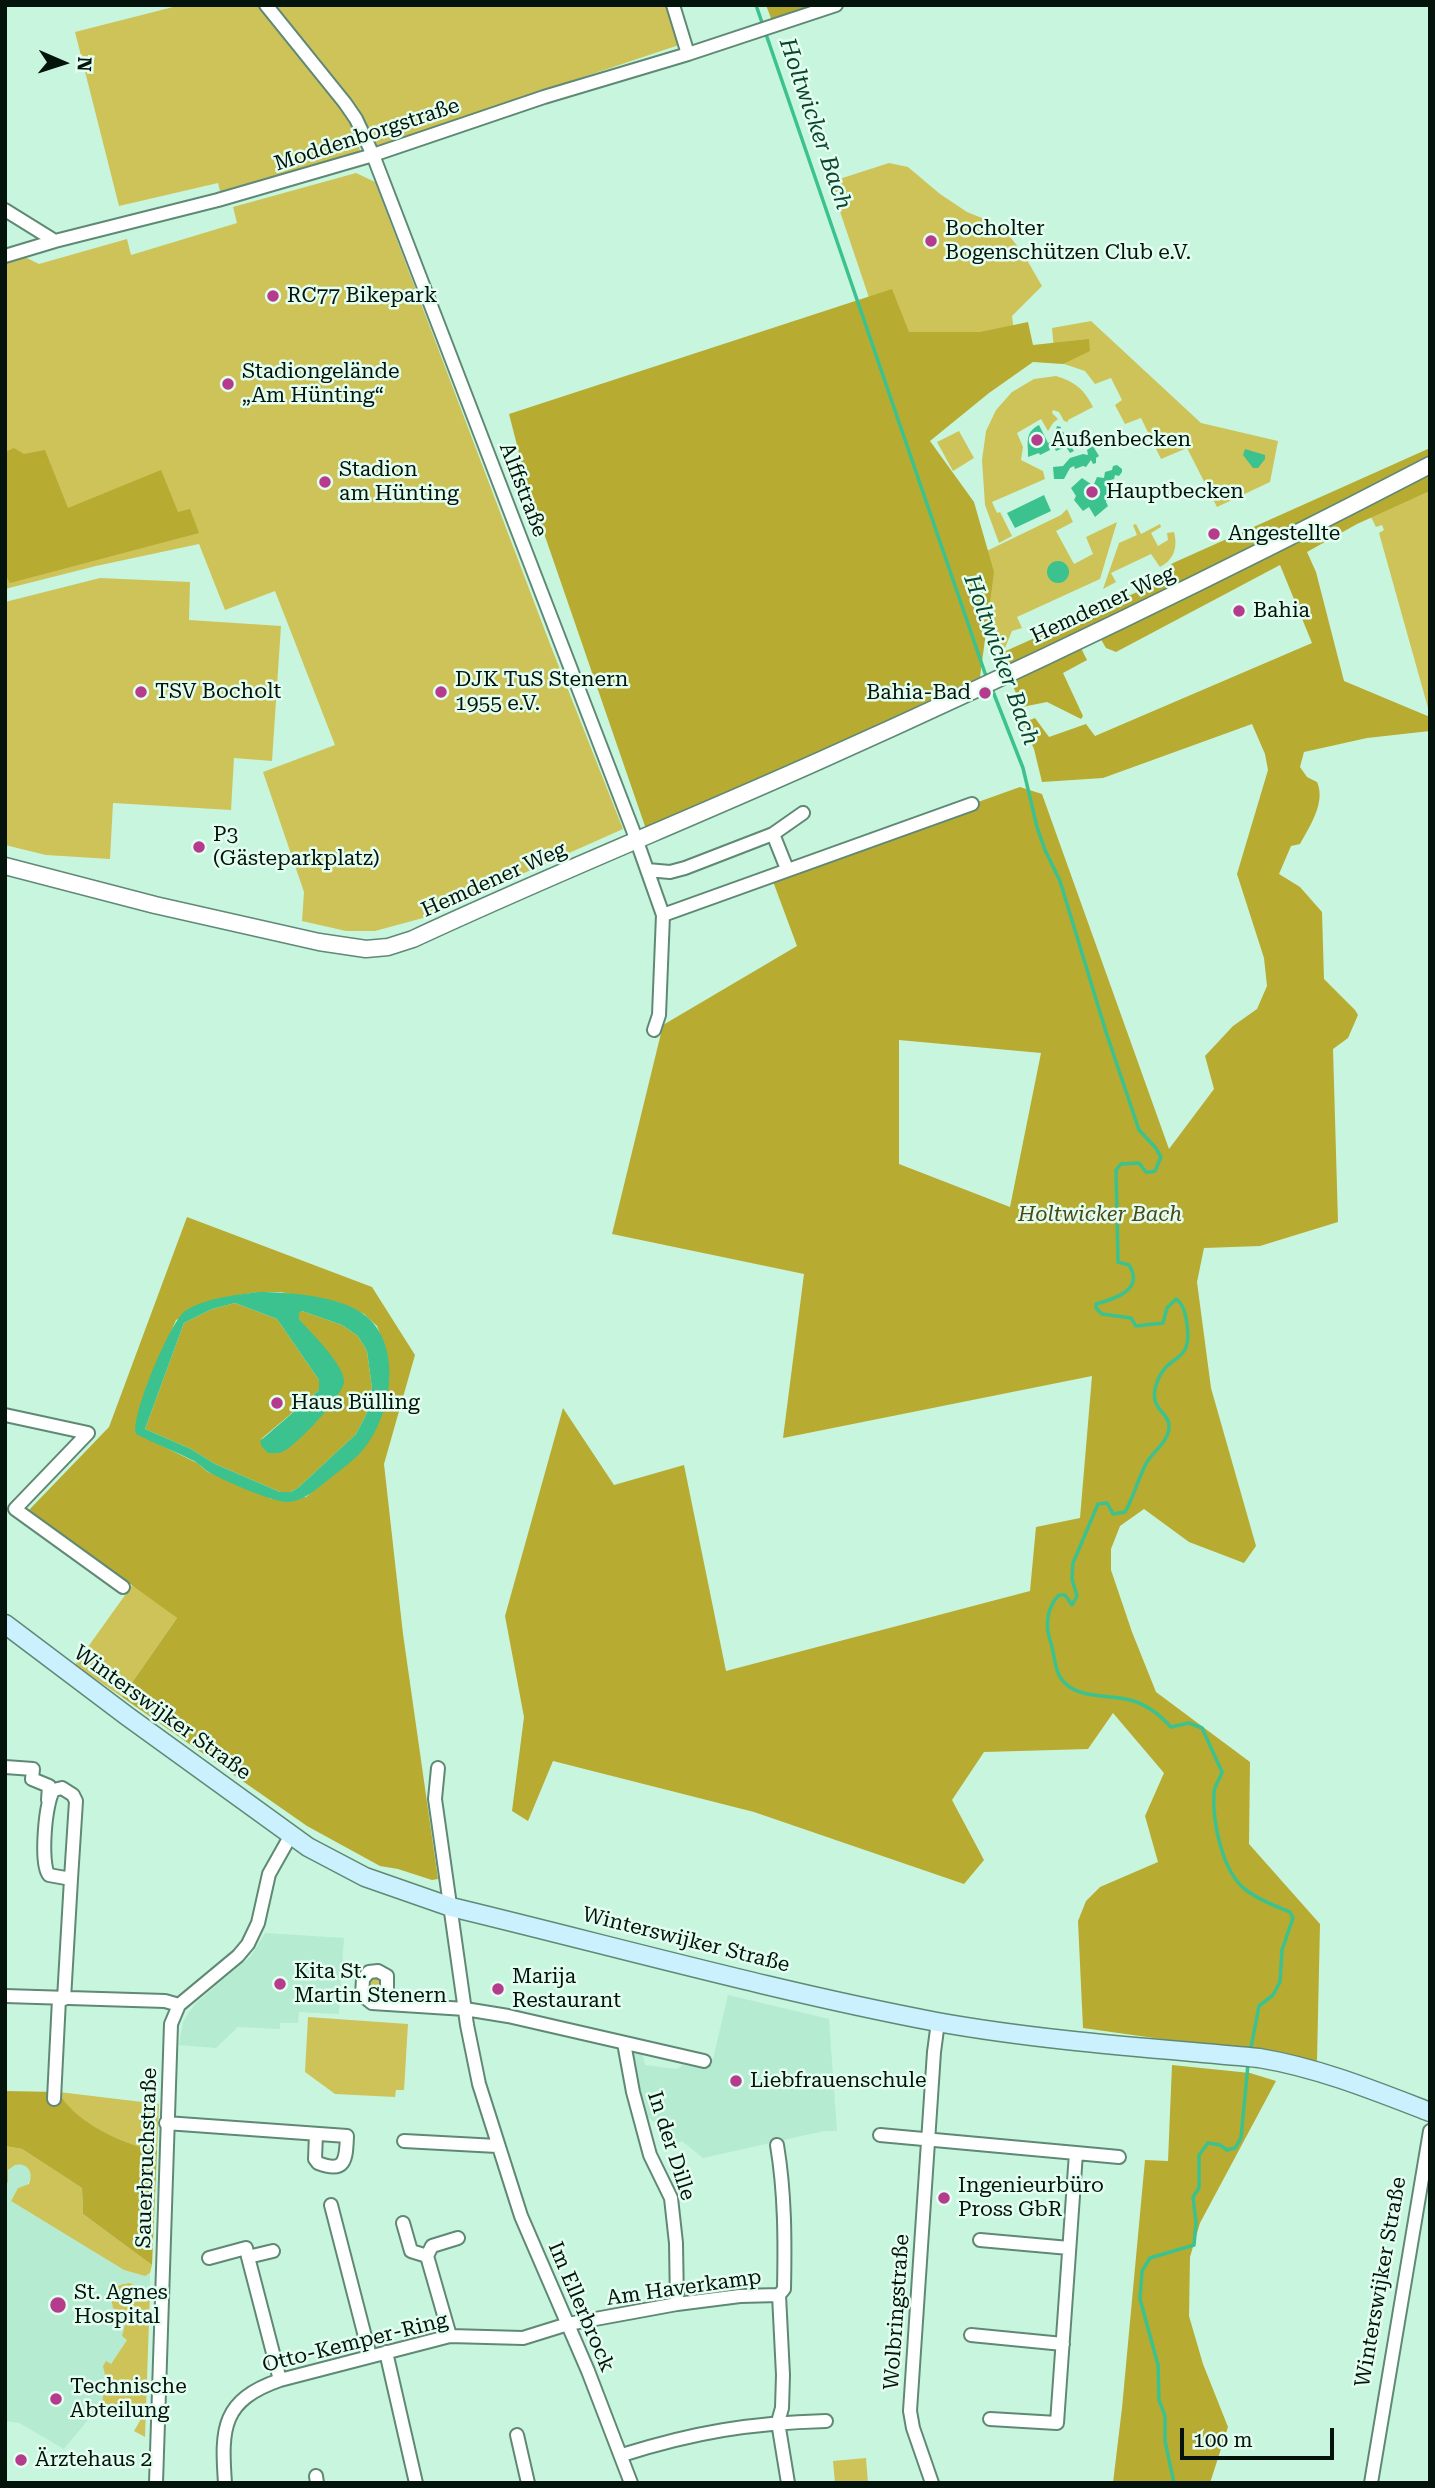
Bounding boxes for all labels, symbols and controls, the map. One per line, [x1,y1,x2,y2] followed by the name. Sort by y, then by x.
[28,28,98,98] north arrow
[773,35,857,213] water label: Holtwicker Bach
[73,56,96,72] text: N
[271,93,463,177] street label: Moddenborgstraße
[945,216,1191,266] place label: Bocholter Bogenschützen Club e.V.
[923,233,939,249] marker: Bocholter Bogenschützen Club e.V.
[287,283,437,309] place label: RC77 Bikepark
[265,288,281,304] marker: RC77 Bikepark
[242,359,400,409] place label: Stadiongelände „Am Hünting“
[220,376,236,392] marker: Stadiongelände „Am Hünting“
[1051,427,1191,453] place label: Außenbecken
[1029,432,1045,448] marker: Außenbecken
[494,439,552,541] street label: Alffstraße
[339,457,459,507] place label: Stadion am Hünting
[317,474,333,490] marker: Stadion am Hünting
[1106,479,1244,505] place label: Hauptbecken
[1084,484,1100,500] marker: Hauptbecken
[1228,521,1340,547] place label: Angestellte
[1206,526,1222,542] marker: Angestellte
[1027,561,1179,649] street label: Hemdener Weg
[957,571,1045,749] water label: Holtwicker Bach
[1253,598,1310,624] place label: Bahia
[1231,603,1247,619] marker: Bahia
[455,667,628,717] place label: DJK TuS Stenern 1955 e.V.
[155,679,281,705] place label: TSV Bocholt
[866,680,971,706] place label: Bahia-Bad
[133,684,149,700] marker: TSV Bocholt
[433,684,449,700] marker: DJK TuS Stenern 1955 e.V.
[977,685,993,701] marker: Bahia-Bad
[213,822,380,872] place label: P3 (Gästeparkplatz)
[418,837,570,923] street label: Hemdener Weg
[191,839,207,855] marker: P3 (Gästeparkplatz)
[1018,1202,1182,1228] park label: Holtwicker Bach
[291,1390,420,1416] place label: Haus Bülling
[269,1395,285,1411] marker: Haus Bülling
[68,1640,256,1786] street label: Winterswijker Straße
[580,1902,792,1978] street label: Winterswijker Straße
[294,1959,447,2009] place label: Kita St. Martin Stenern
[512,1964,621,2014] place label: Marija Restaurant
[272,1976,288,1992] marker: Kita St. Martin Stenern
[490,1981,506,1997] marker: Marija Restaurant
[131,2067,163,2249] street label: Sauerbruchstraße
[750,2068,926,2094] place label: Liebfrauenschule
[728,2073,744,2089] marker: Liebfrauenschule
[642,2088,700,2204] street label: In der Dille
[958,2173,1104,2223] place label: Ingenieurbüro Pross GbR
[1350,2175,1412,2389] street label: Winterswijker Straße
[936,2190,952,2206] marker: Ingenieurbüro Pross GbR
[879,2233,915,2391] street label: Wolbringstraße
[542,2238,620,2376] street label: Im Ellerbrock
[605,2265,763,2311] street label: Am Haverkamp
[74,2280,168,2330] place label: St. Agnes Hospital
[48,2295,68,2315] marker: St. Agnes Hospital
[260,2308,450,2378] street label: Otto-Kemper-Ring
[70,2374,187,2424] place label: Technische Abteilung
[48,2391,64,2407] marker: Technische Abteilung
[1183,2414,1337,2458] scale bar
[1193,2428,1253,2452] text: 100 m
[35,2447,152,2473] place label: Ärztehaus 2
[13,2452,29,2468] marker: Ärztehaus 2

